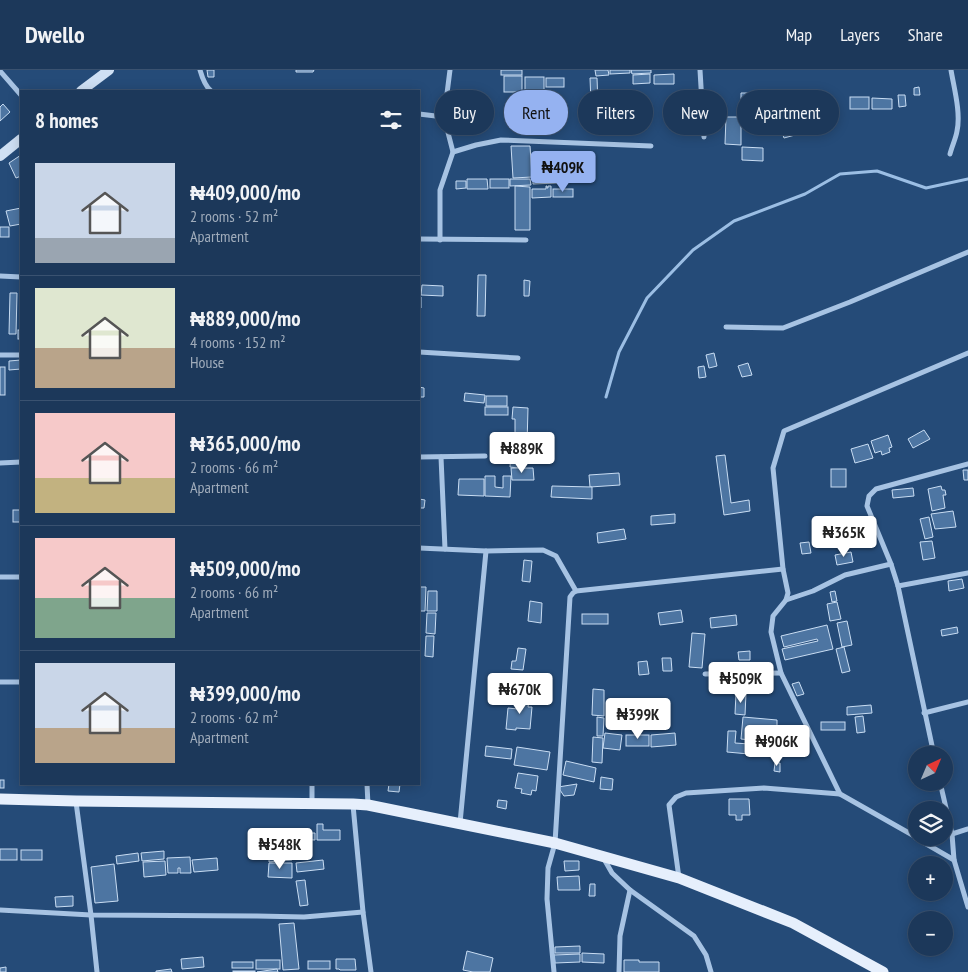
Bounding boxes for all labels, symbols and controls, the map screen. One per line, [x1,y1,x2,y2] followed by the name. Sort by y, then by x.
[25,19,85,50] text: Dwello
[786,23,812,46] text: Map
[840,23,880,46] text: Layers
[908,23,943,46] text: Share
[435,90,494,135] chip: Buy
[504,90,568,135] chip: Rent
[578,90,653,135] chip: Filters
[663,90,727,135] chip: New
[737,90,839,135] chip: Apartment
[377,106,405,134] icon: filters
[35,107,98,134] text: 8 homes
[528,150,598,193] pin: ₦409K
[542,157,584,177] text: ₦409K
[190,179,301,206] text: ₦409,000/mo
[75,183,135,243] icon: home
[190,206,278,226] text: 2 rooms · 52 m²
[190,226,249,246] text: Apartment
[190,305,301,332] text: ₦889,000/mo
[75,308,135,368] icon: home
[190,332,286,352] text: 4 rooms · 152 m²
[190,352,224,372] text: House
[190,430,301,457] text: ₦365,000/mo
[487,432,557,474] pin: ₦889K
[75,433,135,493] icon: home
[501,438,543,458] text: ₦889K
[190,457,278,477] text: 2 rooms · 66 m²
[190,477,249,497] text: Apartment
[809,516,879,558] pin: ₦365K
[823,522,865,542] text: ₦365K
[190,555,301,582] text: ₦509,000/mo
[75,558,135,618] icon: home
[190,582,278,602] text: 2 rooms · 66 m²
[190,602,249,622] text: Apartment
[706,662,776,704] pin: ₦509K
[720,668,762,688] text: ₦509K
[485,672,555,715] pin: ₦670K
[499,679,541,699] text: ₦670K
[190,680,301,707] text: ₦399,000/mo
[75,683,135,743] icon: home
[603,698,673,740] pin: ₦399K
[617,704,659,724] text: ₦399K
[190,707,278,727] text: 2 rooms · 62 m²
[742,724,812,767] pin: ₦906K
[190,727,249,747] text: Apartment
[756,731,798,751] text: ₦906K
[908,746,952,791] north arrow
[908,746,953,956] map controls
[908,801,953,846] button: layers
[245,828,315,870] pin: ₦548K
[259,834,301,854] text: ₦548K
[908,856,953,901] button: +
[908,911,953,956] button: −

